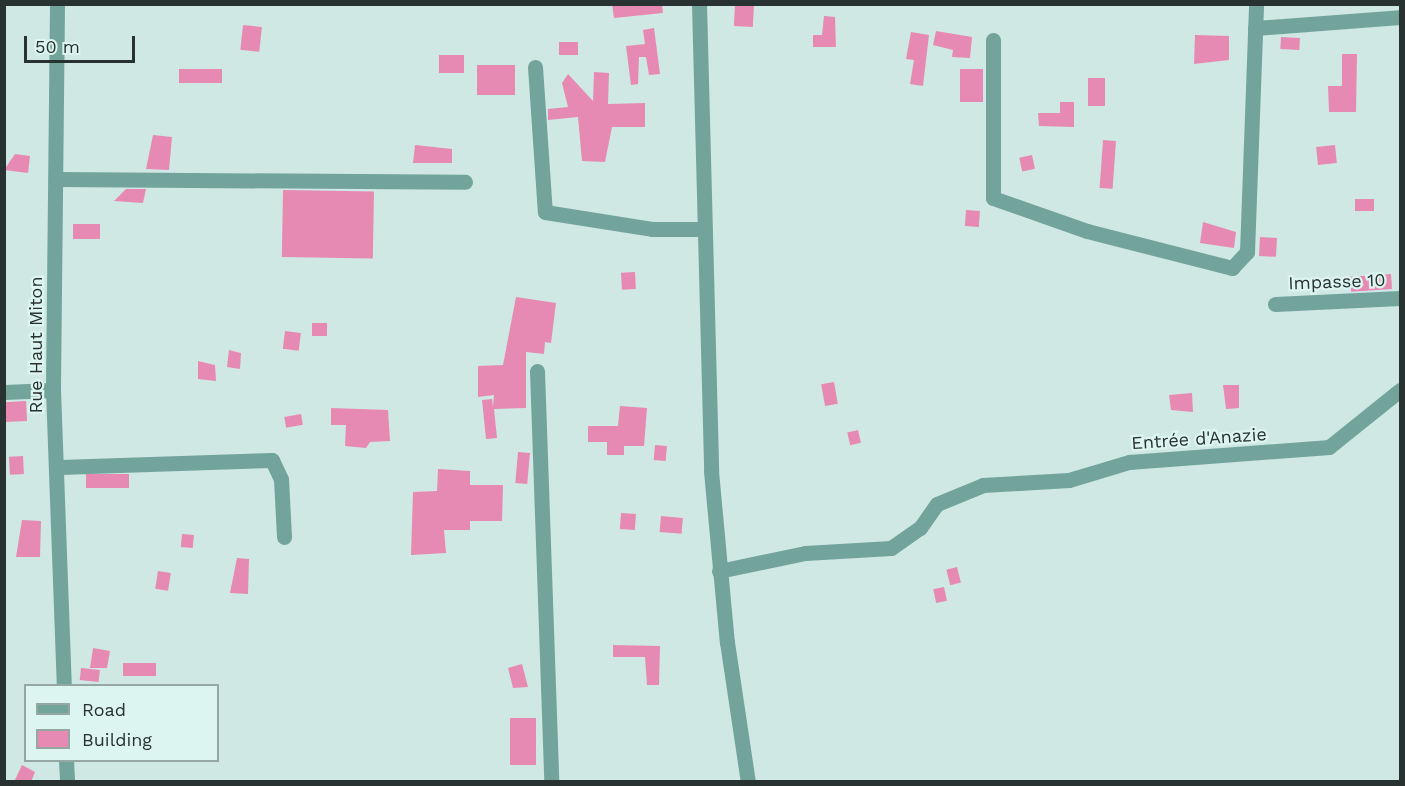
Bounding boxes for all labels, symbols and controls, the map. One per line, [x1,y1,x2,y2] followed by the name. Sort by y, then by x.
[27,24,138,62] scale bar
[35,36,80,57] text: 50 m
[1288,270,1386,294] street label: Impasse 10
[25,276,47,414] street label: Rue Haut Miton
[1131,423,1267,455] street label: Entrée d'Anazie
[24,684,219,762] legend
[82,699,126,720] text: Road
[82,729,152,750] text: Building

